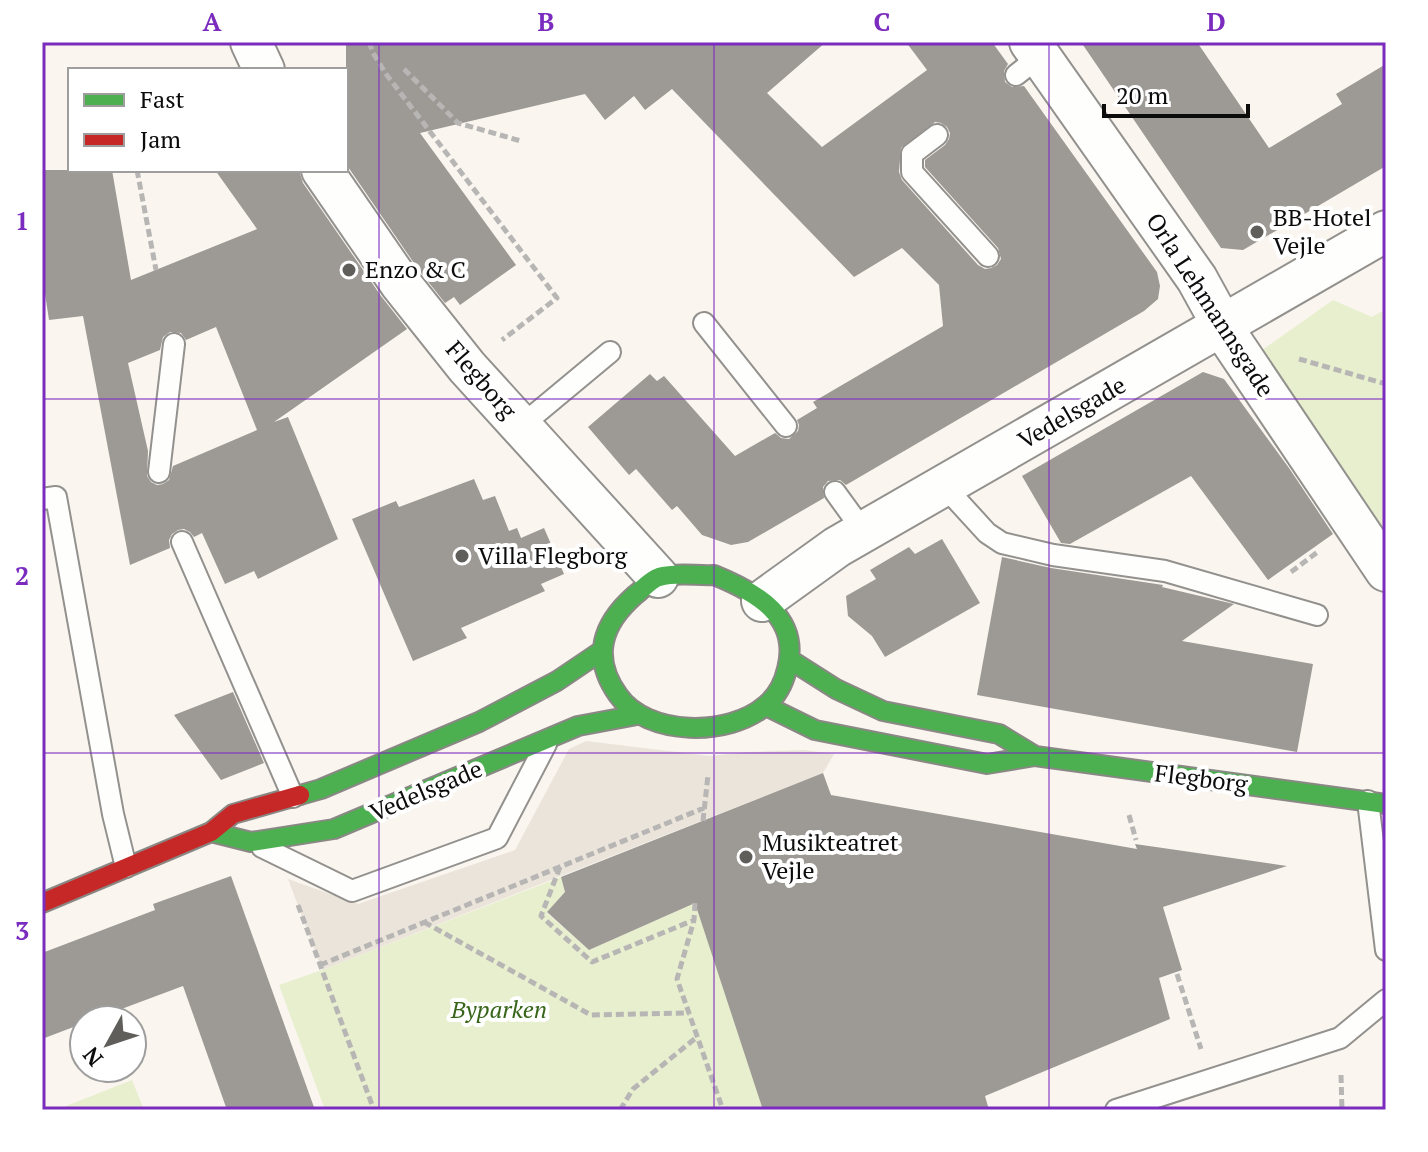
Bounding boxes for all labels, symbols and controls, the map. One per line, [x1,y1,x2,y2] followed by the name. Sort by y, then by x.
[203,4,222,38] text: A
[538,4,554,38] text: B
[874,4,890,38] text: C
[1206,4,1226,38] text: D
[68,68,348,172] legend
[1104,68,1248,118] scale bar
[1116,79,1168,111] text: 20 m
[140,83,185,115] text: Fast
[140,123,181,155] text: Jam
[1273,201,1371,261] place label: BB-Hotel Vejle
[15,203,29,237] text: 1
[1139,206,1282,403] street label: Orla Lehmannsgade
[1248,223,1266,241] marker: BB-Hotel Vejle
[365,253,466,285] place label: Enzo & C
[340,261,358,279] marker: Enzo & C
[439,334,525,425] street label: Flegborg
[1012,368,1131,456] street label: Vedelsgade
[478,539,628,571] place label: Villa Flegborg
[453,547,471,565] marker: Villa Flegborg
[15,558,29,592] text: 2
[364,752,487,828] street label: Vedelsgade
[1153,756,1250,800] street label: Flegborg
[762,826,899,886] place label: Musikteatret Vejle
[737,848,755,866] marker: Musikteatret Vejle
[15,913,29,947] text: 3
[450,993,547,1025] park label: Byparken
[68,1004,148,1084] north arrow
[76,1041,109,1073] text: N

